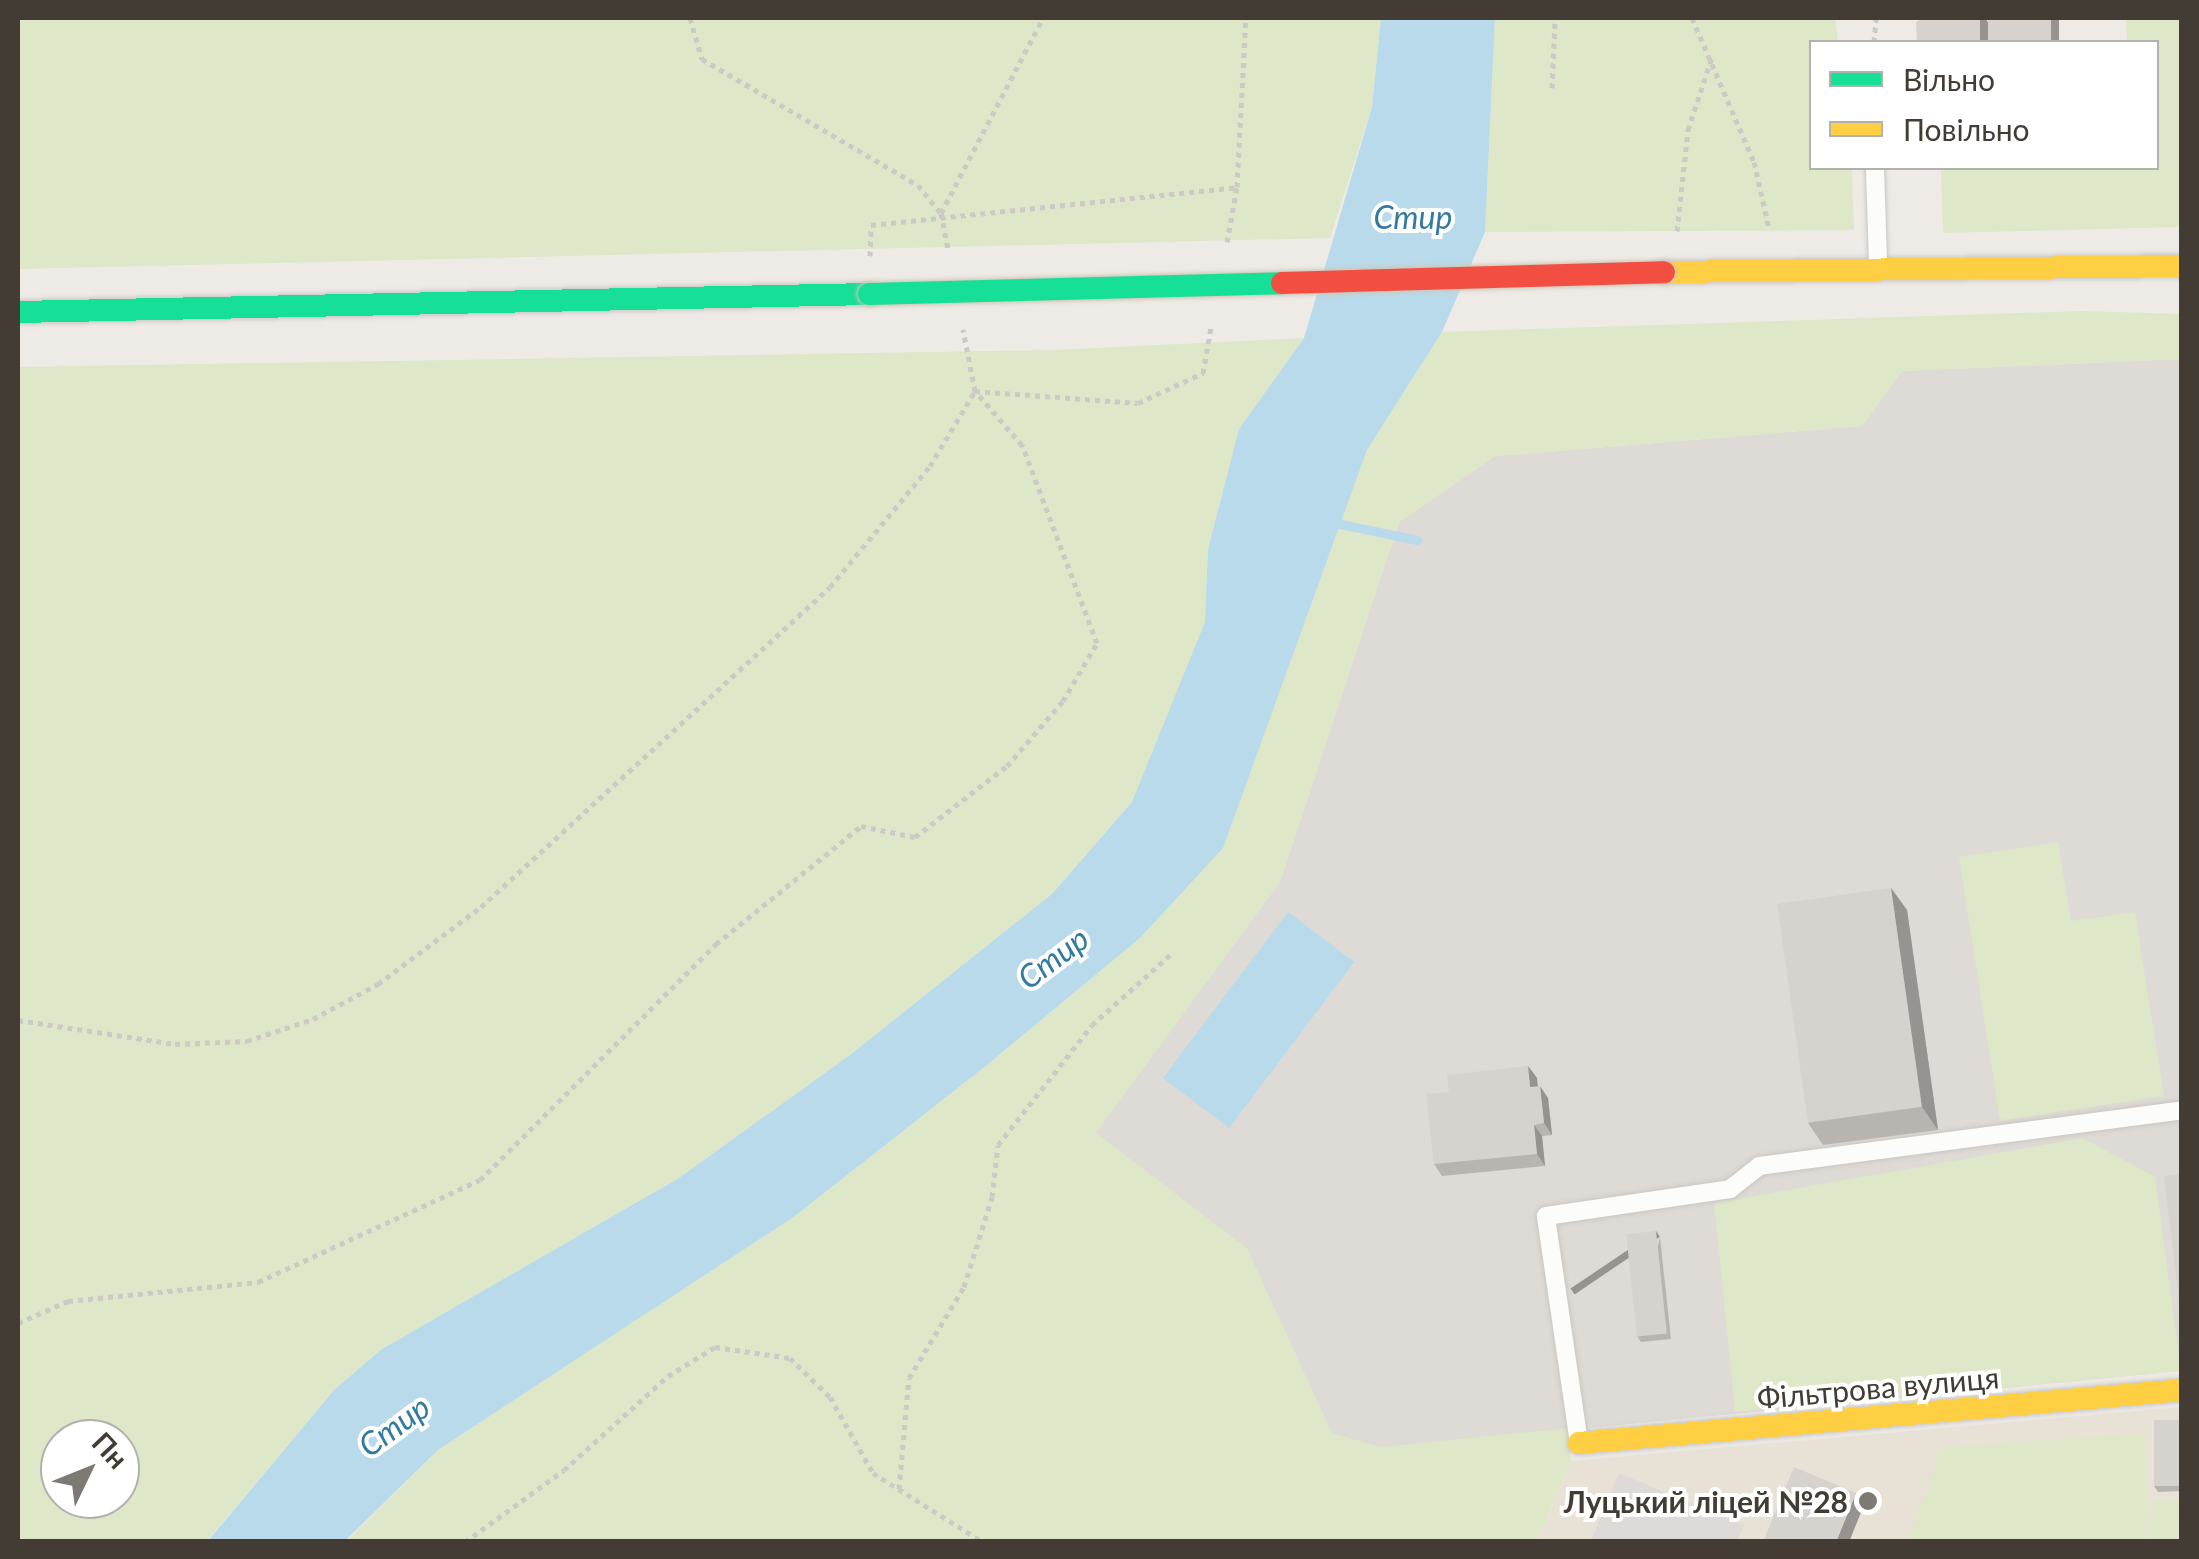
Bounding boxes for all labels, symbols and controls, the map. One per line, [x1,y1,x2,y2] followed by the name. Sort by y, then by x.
[1809,40,2159,170] legend
[1903,61,1995,97] text: Вільно
[1903,111,2030,147] text: Повільно
[1374,198,1452,236] water label: Стир
[1010,919,1096,997] water label: Стир
[1755,1358,2001,1416] street label: Фільтрова вулиця
[351,1387,437,1465] water label: Стир
[40,1419,140,1519] north arrow
[86,1425,135,1475] text: Пн
[1564,1483,1848,1519] place label: Луцький ліцей №28
[1857,1490,1879,1512] marker: Луцький ліцей №28

